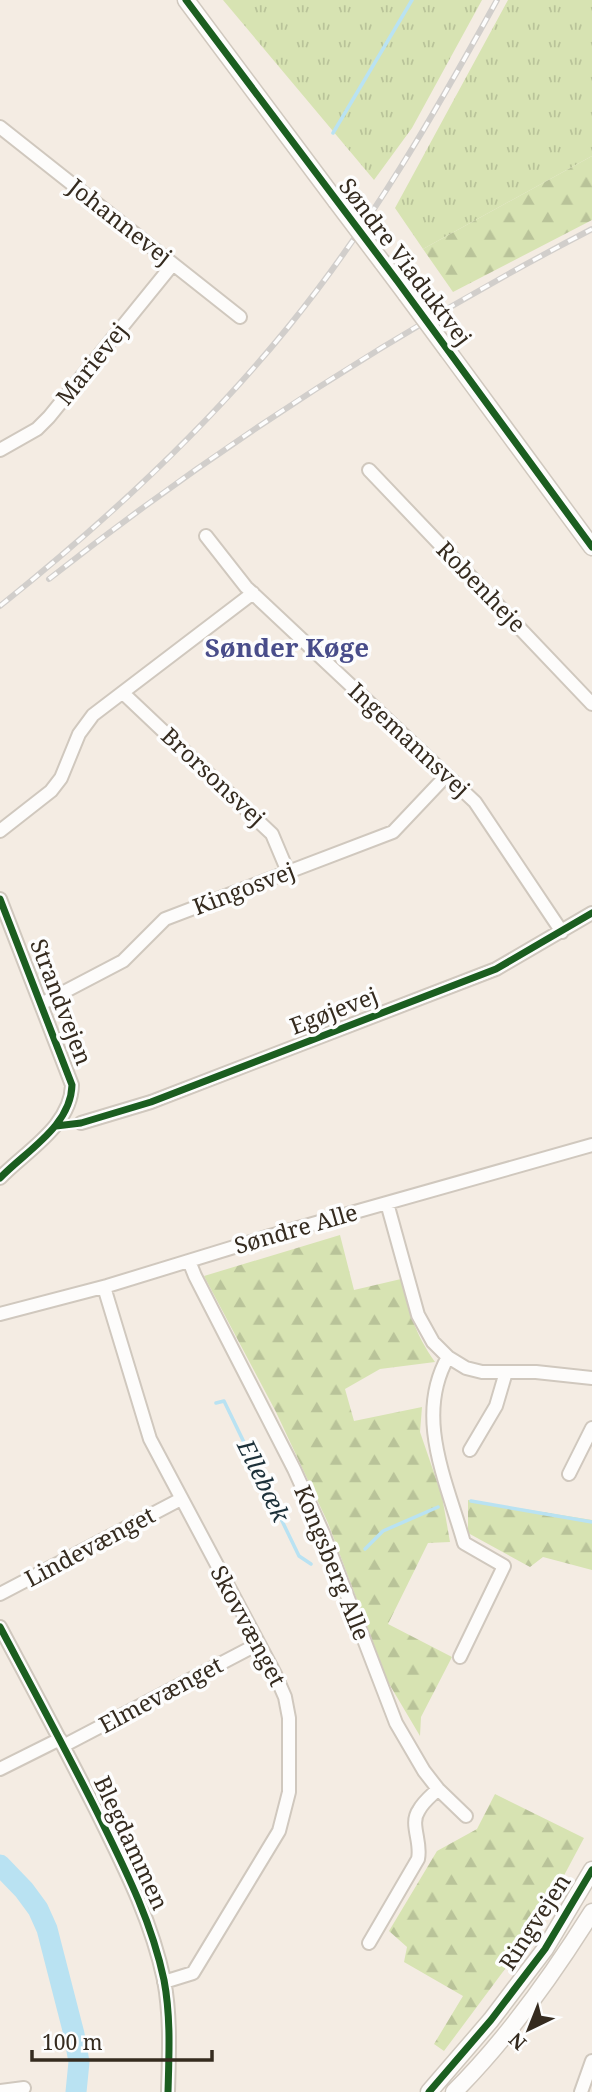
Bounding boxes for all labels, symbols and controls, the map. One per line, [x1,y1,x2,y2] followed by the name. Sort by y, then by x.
[61,170,179,272] street label: Johannevej
[332,171,480,352] street label: Søndre Viaduktvej
[48,315,134,411] street label: Marievej
[430,534,533,639] street label: Robenheje
[205,629,369,665] district label: Sønder Køge
[342,675,477,804] street label: Ingemannsvej
[155,720,273,833] street label: Brorsonsvej
[188,854,299,922] street label: Kingosvej
[23,934,101,1069] street label: Strandvejen
[285,979,382,1041] street label: Egøjevej
[230,1195,361,1261] street label: Søndre Alle
[230,1433,299,1528] water label: Ellebæk
[287,1480,379,1645] street label: Kongsberg Alle
[19,1498,160,1594] street label: Lindevænget
[204,1560,294,1691] street label: Skovvænget
[93,1648,228,1740] street label: Elmevænget
[87,1770,177,1915] street label: Blegdammen
[491,1867,577,1976] street label: Ringvejen
[494,1994,564,2064] north arrow
[32,2018,212,2062] scale bar
[503,2027,532,2056] text: N
[42,2028,103,2056] text: 100 m

